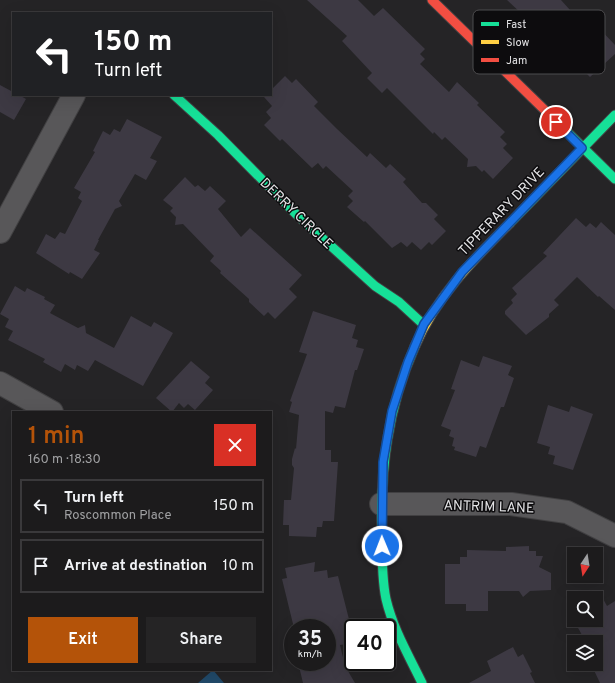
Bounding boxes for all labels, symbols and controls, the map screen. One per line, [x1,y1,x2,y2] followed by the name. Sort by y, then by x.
[473,10,605,74] legend
[506,18,526,32] text: Fast
[94,25,172,61] text: 150 m
[28,28,80,80] icon: left
[506,36,529,50] text: Slow
[506,54,527,68] text: Jam
[94,60,162,83] text: Turn left
[539,105,573,139] pin
[545,111,567,133] icon: arrive
[455,164,549,260] street label: TIPPERARY DRIVE
[256,175,336,253] street label: DERRY CIRCLE
[28,422,85,452] text: 1 min
[214,424,256,466] button: close
[28,452,101,468] text: 160 m · 18:30
[64,489,124,508] text: Turn left
[30,495,52,517] icon: left
[213,497,254,516] text: 150 m
[443,497,534,518] street label: ANTRIM LANE
[64,508,171,524] text: Roscommon Place
[361,525,403,567] position arrow
[567,547,603,583] north arrow
[567,547,603,671] map controls
[30,555,52,577] icon: arrive
[64,557,207,576] text: Arrive at destination
[223,557,254,576] text: 10 m
[567,591,603,627] button: search
[28,617,138,663] button: Exit
[146,617,256,663] button: Share
[344,619,396,671] speed limit sign: 40
[298,627,322,653] text: 35
[567,635,603,671] button: layers
[298,648,322,661] text: km/h

